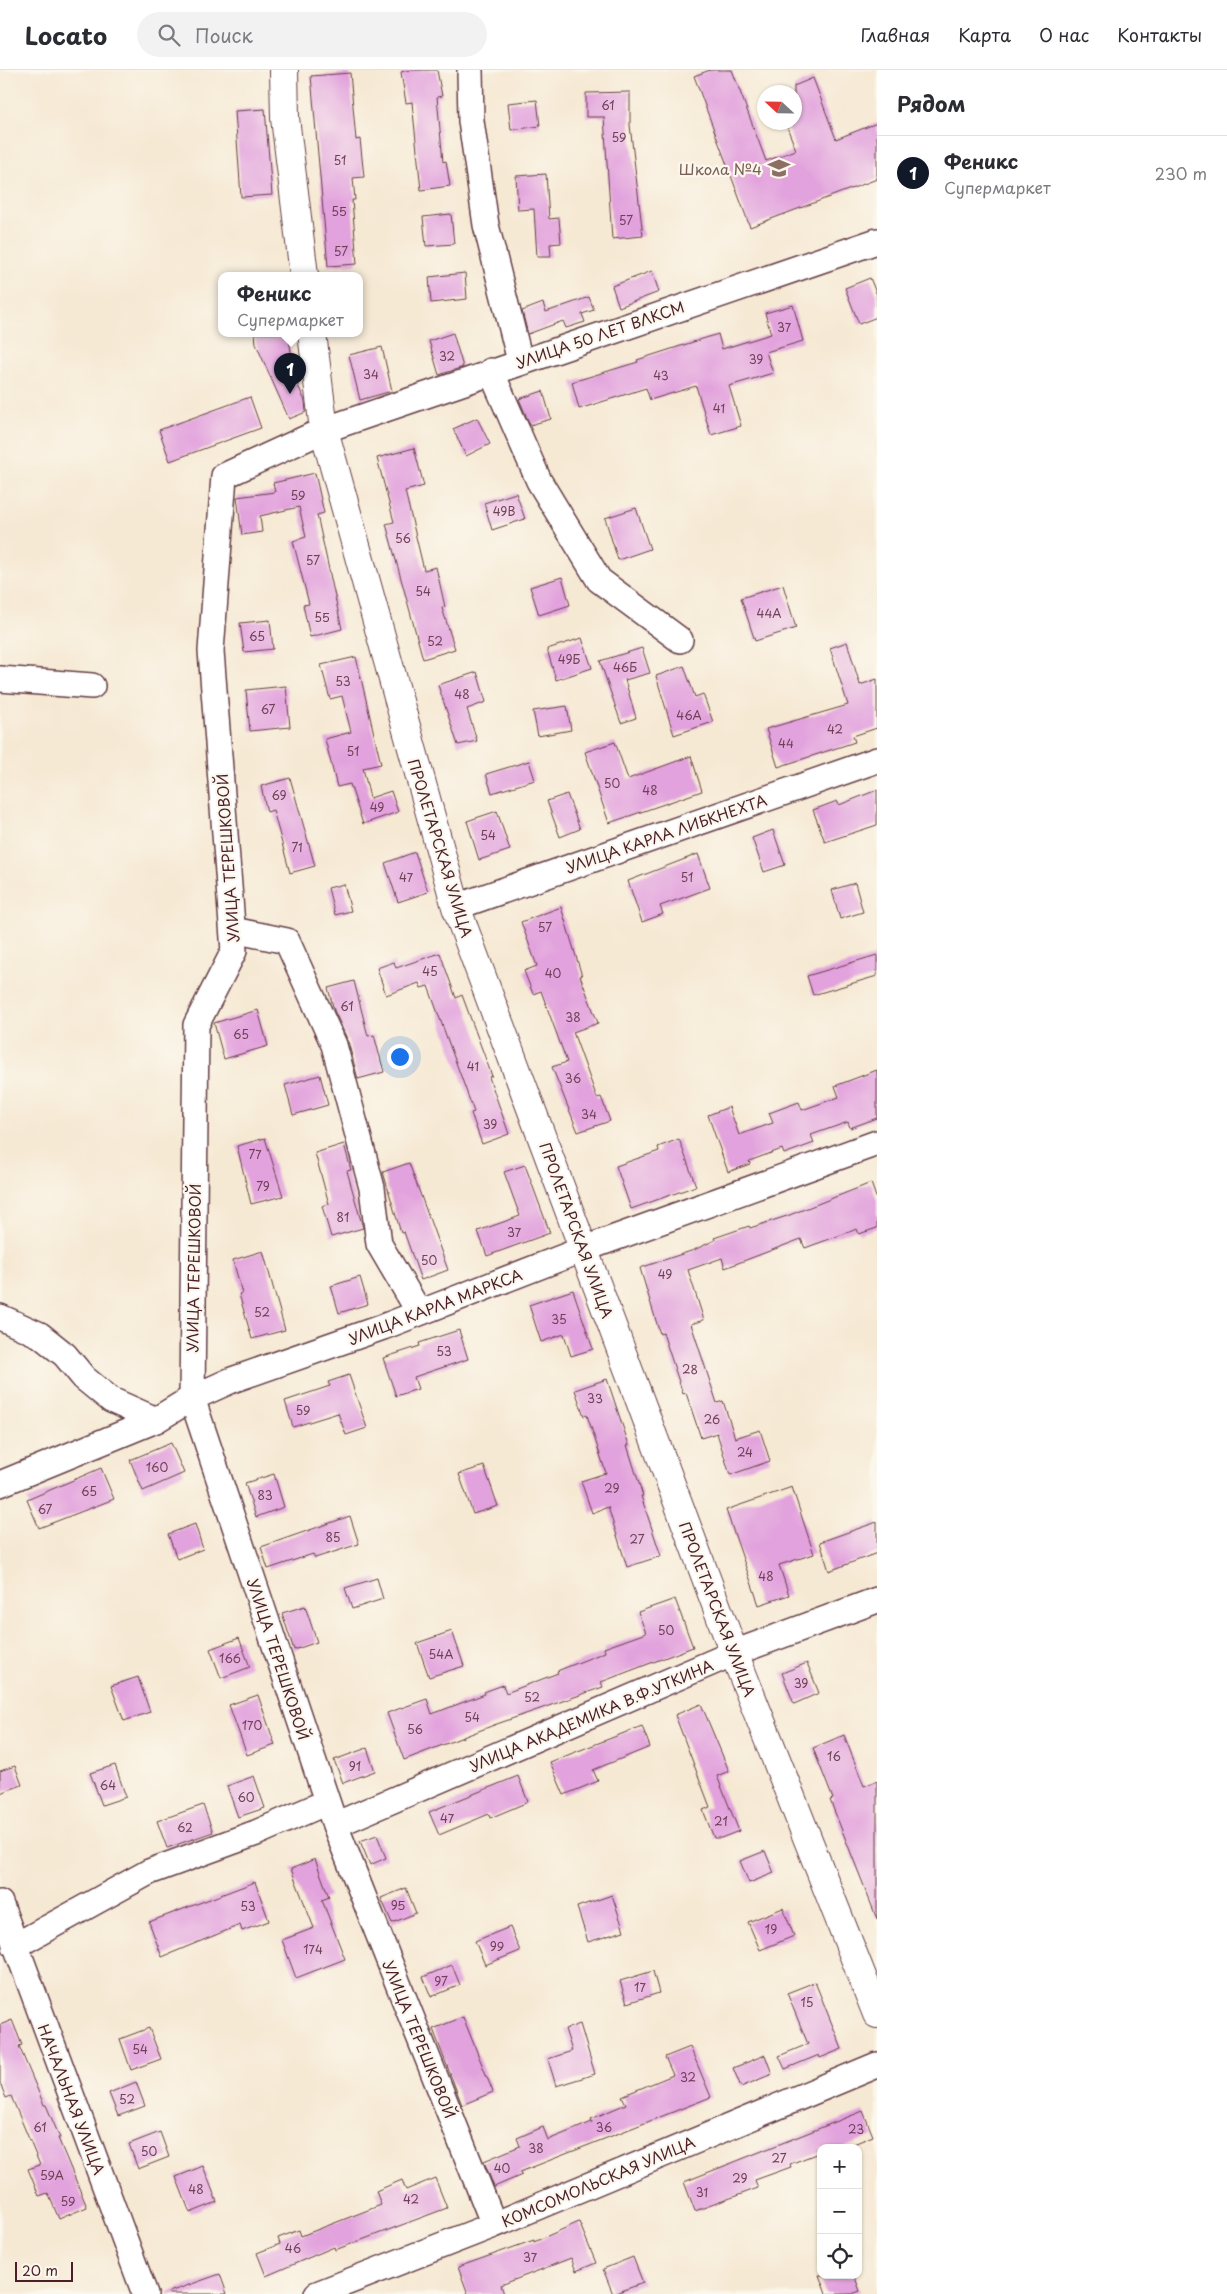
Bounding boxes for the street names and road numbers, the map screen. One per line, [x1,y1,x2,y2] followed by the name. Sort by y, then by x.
[513,294,687,374] street label: УЛИЦА 50 ЛЕТ ВЛКСМ
[403,756,479,940] street label: ПРОЛЕТАРСКАЯ УЛИЦА
[210,773,244,943] street label: УЛИЦА ТЕРЕШКОВОЙ
[562,788,770,878] street label: УЛИЦА КАРЛА ЛИБКНЕХТА
[534,1139,620,1321] street label: ПРОЛЕТАРСКАЯ УЛИЦА
[180,1183,206,1353] street label: УЛИЦА ТЕРЕШКОВОЙ
[345,1262,525,1350] street label: УЛИЦА КАРЛА МАРКСА
[674,1518,762,1700] street label: ПРОЛЕТАРСКАЯ УЛИЦА
[242,1575,316,1743] street label: УЛИЦА ТЕРЕШКОВОЙ
[465,1653,717,1777] street label: УЛИЦА АКАДЕМИКА В.Ф.УТКИНА
[378,1956,462,2122] street label: УЛИЦА ТЕРЕШКОВОЙ
[33,2020,111,2178] street label: НАЧАЛЬНАЯ УЛИЦА
[498,2130,698,2232] street label: КОМСОМОЛЬСКАЯ УЛИЦА

